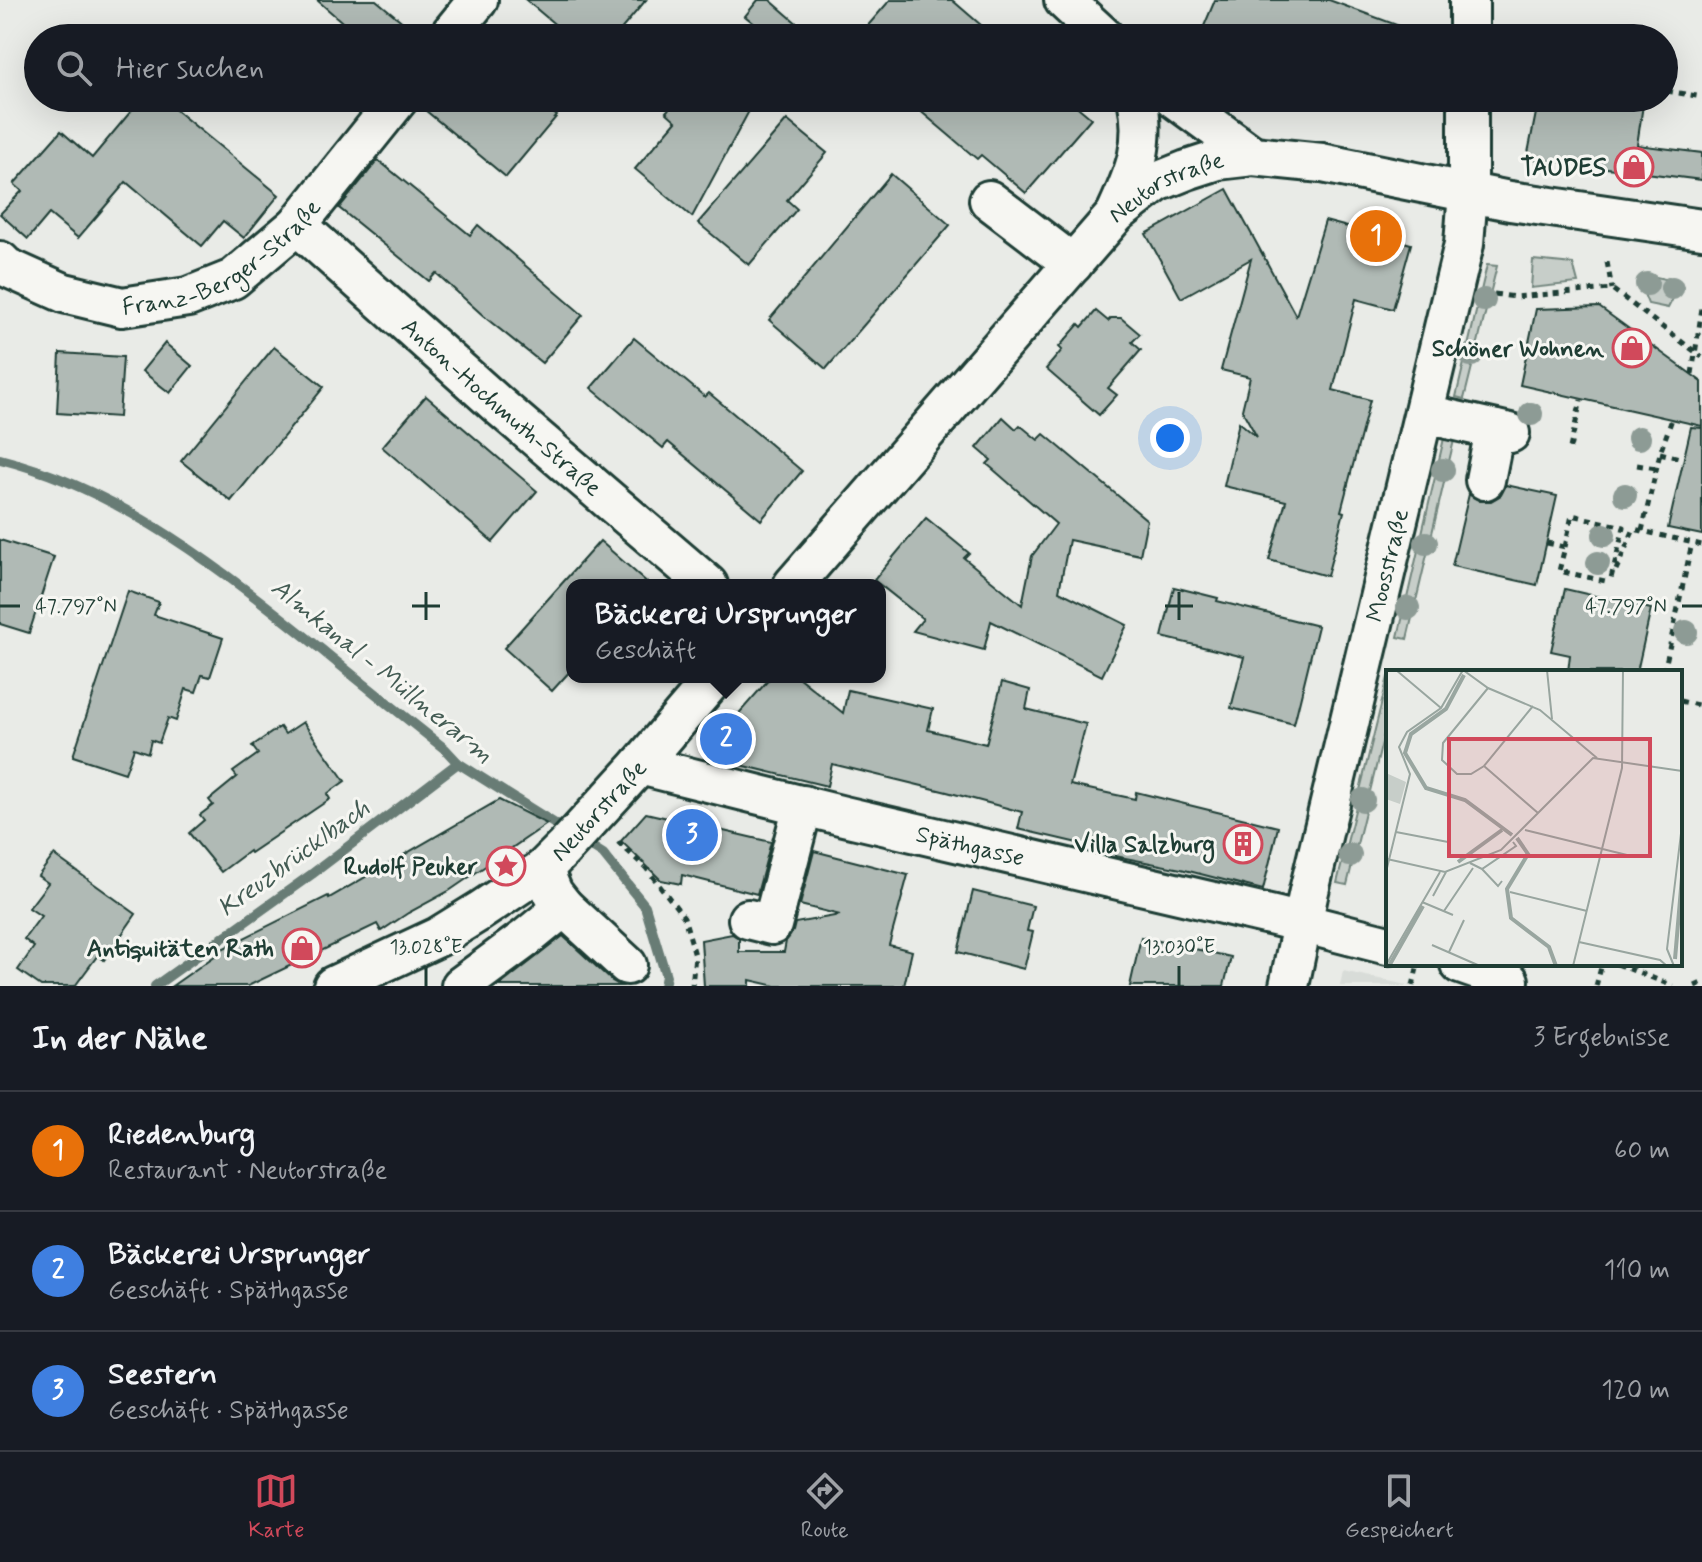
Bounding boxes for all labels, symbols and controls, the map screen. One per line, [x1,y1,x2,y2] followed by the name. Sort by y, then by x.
[24,24,1678,112] search box
[52,46,96,90] icon: search
[116,49,264,88] text: Hier suchen
[1103,145,1228,231] street label: Neutorstraße
[1613,146,1655,188] shop icon: TAUDES
[1521,153,1607,184] place label: TAUDES
[120,193,329,324] street label: Franz-Berger-Straße
[1350,206,1402,266] pin: 1
[394,312,608,504] street label: Anton-Hochmuth-Straße
[1611,327,1653,369] shop icon: Schöner Wohnen
[1432,334,1604,365] place label: Schöner Wohnen
[1150,418,1190,458] your location
[1360,506,1417,625] street label: Moosstraße
[264,571,500,772] water label: Almkanal - Müllnerarm
[566,579,886,683] popup
[35,594,117,621] text: 47.797°N
[1585,594,1667,621] text: 47.797°N
[595,595,857,634] text: Bäckerei Ursprunger
[595,634,696,668] text: Geschäft
[1386,670,1682,966] inset map
[700,709,752,769] pin: 2
[545,753,654,869] street label: Neutorstraße
[211,792,377,925] water label: Kreuzbrücklbach
[666,805,718,865] pin: 3
[913,819,1027,874] street label: Späthgasse
[1222,823,1264,865] building icon: Villa Salzburg
[1074,830,1215,864] place label: Villa Salzburg
[485,845,527,887] place icon: Rudolf Peuker
[343,852,478,883] place label: Rudolf Peuker
[281,927,323,969] shop icon: Antiquitäten Rath
[87,934,274,965] place label: Antiquitäten Rath
[389,934,463,961] text: 13.028°E
[1143,934,1215,961] text: 13.030°E
[32,1016,207,1061] text: In der Nähe
[1533,1021,1670,1055] text: 3 Ergebnisse
[108,1115,255,1154] text: Riedenburg
[52,1134,64,1168] text: 1
[1614,1134,1670,1168] text: 60 m
[108,1154,387,1188] text: Restaurant · Neutorstraße
[108,1235,370,1274] text: Bäckerei Ursprunger
[52,1254,64,1288] text: 2
[1604,1254,1670,1288] text: 110 m
[108,1274,349,1308] text: Geschäft · Späthgasse
[108,1355,217,1394] text: Seestern
[52,1374,64,1408] text: 3
[1601,1374,1670,1408] text: 120 m
[108,1394,349,1428] text: Geschäft · Späthgasse
[248,1469,304,1545] tab: Karte
[801,1469,849,1545] tab: Route
[1345,1469,1454,1545] tab: Gespeichert

